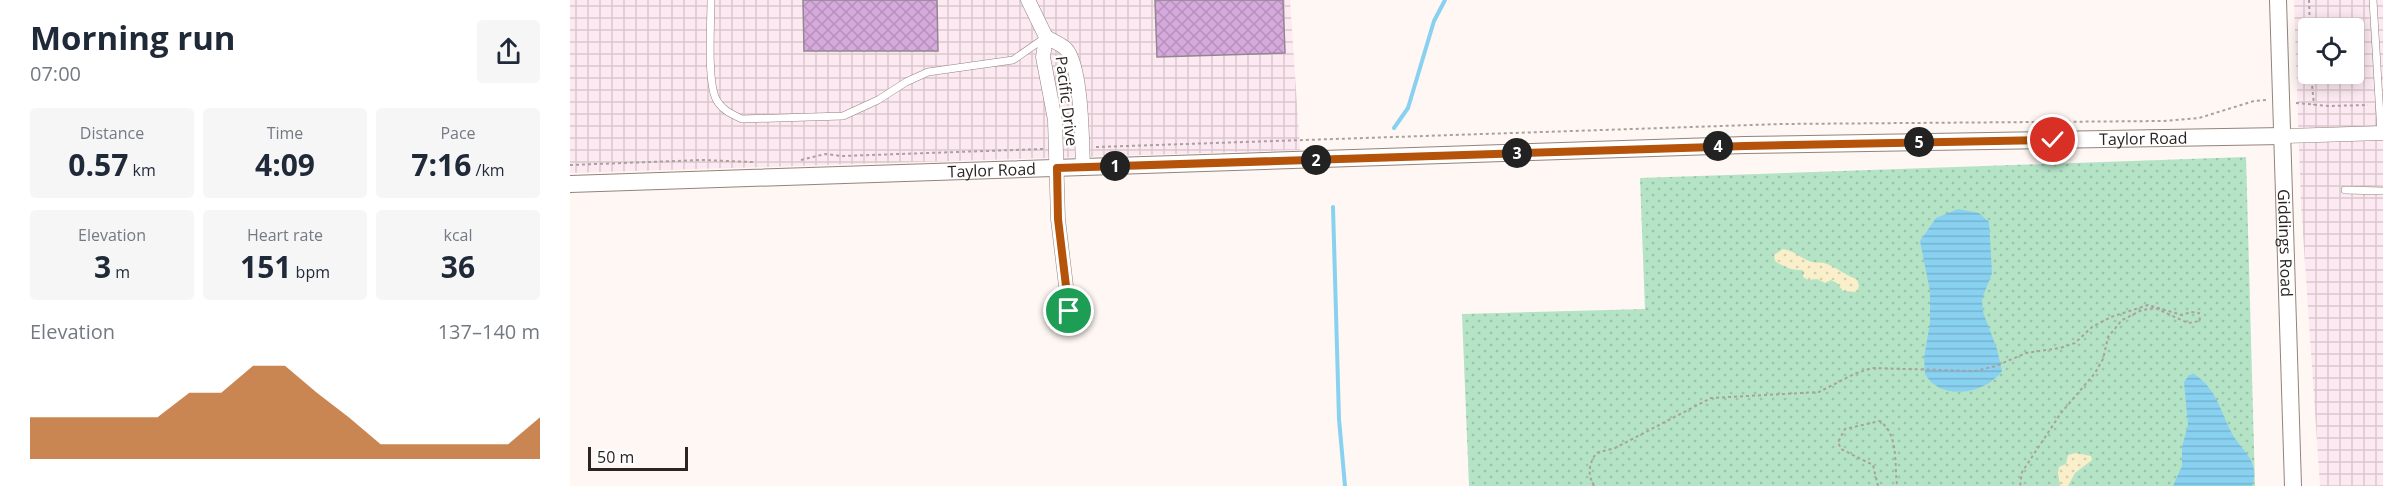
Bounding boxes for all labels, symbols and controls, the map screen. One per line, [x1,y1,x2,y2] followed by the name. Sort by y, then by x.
[30,15,236,60] text: Morning run
[2298,18,2364,84] map controls
[2298,18,2364,84] button: locate
[477,20,540,83] button: share
[1051,55,1083,147] street label: Pacific Drive
[30,60,81,87] text: 07:00
[2027,114,2078,165] pin
[80,122,144,144] text: Distance
[267,122,303,144] text: Time
[440,122,476,144] text: Pace
[2036,123,2069,156] icon: check
[1904,127,1934,157] pin: 5
[2099,127,2188,150] street label: Taylor Road
[1703,131,1733,161] pin: 4
[1914,131,1924,153] text: 5
[1713,135,1723,157] text: 4
[1502,138,1532,168] pin: 3
[1512,142,1522,164] text: 3
[68,144,128,185] text: 0.57
[255,144,315,185] text: 4:09
[411,144,471,185] text: 7:16
[1301,145,1331,175] pin: 2
[1311,149,1321,171] text: 2
[1100,151,1130,181] pin: 1
[1110,155,1120,177] text: 1
[947,158,1036,182] street label: Taylor Road
[128,159,156,181] text: km
[471,159,505,181] text: /km
[2273,189,2298,297] street label: Giddings Road
[78,224,146,246] text: Elevation
[247,224,323,246] text: Heart rate
[444,224,473,246] text: kcal
[94,246,111,287] text: 3
[240,246,291,287] text: 151
[441,246,475,287] text: 36
[111,261,130,283] text: m
[291,261,330,283] text: bpm
[1043,285,1094,336] pin
[1052,294,1085,327] icon: arrive
[30,318,115,345] text: Elevation
[438,318,540,345] text: 137–140 m
[588,444,688,472] scale bar
[597,446,634,468] text: 50 m

